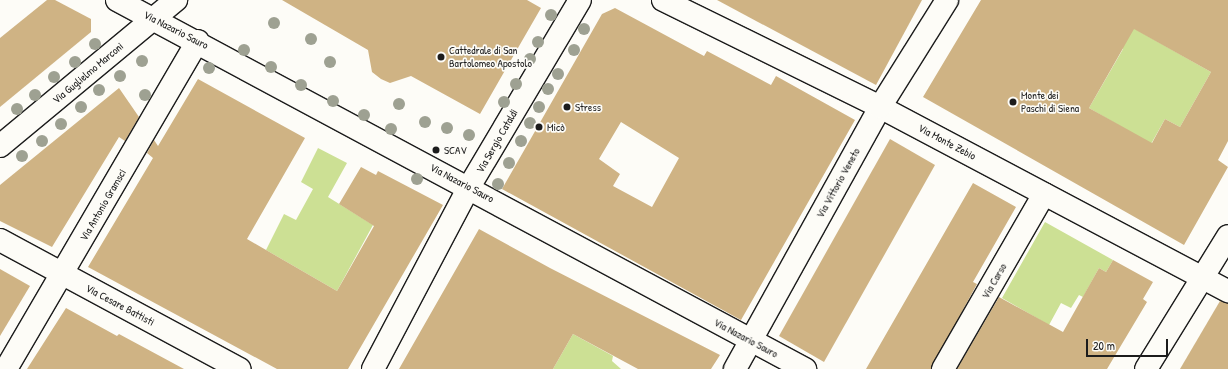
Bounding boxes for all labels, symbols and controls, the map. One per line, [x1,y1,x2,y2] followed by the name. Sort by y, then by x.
[141,8,211,52] street label: Via Nazario Sauro
[50,40,126,106] street label: Via Guglielmo Marconi
[449,44,532,70] place label: Cattedrale di San Bartolomeo Apostolo
[436,52,446,62] marker: Cattedrale di San Bartolomeo Apostolo
[1021,89,1079,115] place label: Monte dei Paschi di Siena
[1008,97,1018,107] marker: Monte dei Paschi di Siena
[575,100,601,114] place label: Stress
[562,102,572,112] marker: Stress
[473,107,521,175] street label: Via Sergio Cataldi
[547,120,565,134] place label: Micò
[916,121,978,163] street label: Via Monte Zebio
[534,122,544,132] marker: Micò
[444,143,467,157] place label: SCAV
[431,145,441,155] marker: SCAV
[813,146,863,220] street label: Via Vittorio Veneto
[428,161,496,205] street label: Via Nazario Sauro
[77,167,129,243] street label: Via Antonio Gramsci
[979,261,1009,301] street label: Via Carso
[83,281,157,329] street label: Via Cesare Battisti
[712,316,780,360] street label: Via Nazario Sauro
[1088,331,1170,357] scale bar
[1093,337,1115,354] text: 20 m

